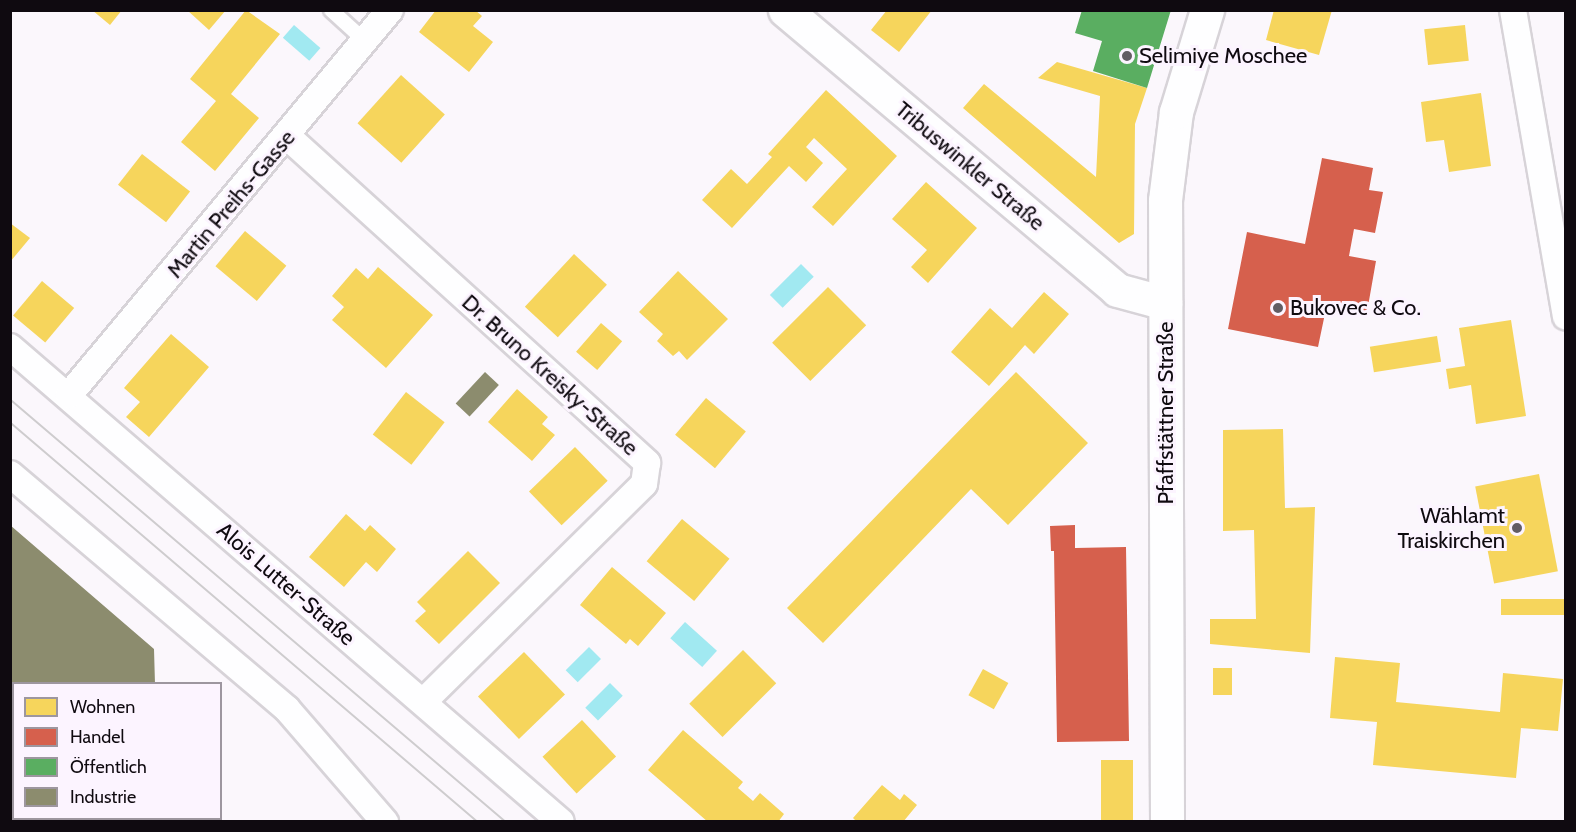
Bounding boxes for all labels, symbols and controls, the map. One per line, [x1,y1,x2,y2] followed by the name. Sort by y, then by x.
[1139,43,1307,69] place label: Selimiye Moschee
[1120,49,1134,63] marker: Selimiye Moschee
[890,96,1050,236] street label: Tribuswinkler Straße
[162,125,300,283] street label: Martin Preihs-Gasse
[457,289,643,461] street label: Dr. Bruno Kreisky-Straße
[1290,295,1421,321] place label: Bukovec & Co.
[1271,301,1285,315] marker: Bukovec & Co.
[1153,321,1179,505] street label: Pfaffstättner Straße
[1397,502,1505,554] place label: Wählamt Traiskirchen
[212,517,360,651] street label: Alois Lutter-Straße
[1510,521,1524,535] marker: Wählamt Traiskirchen
[12,682,222,820] legend
[70,696,135,718] text: Wohnen
[70,726,125,748] text: Handel
[70,756,147,778] text: Öffentlich
[70,786,136,808] text: Industrie

